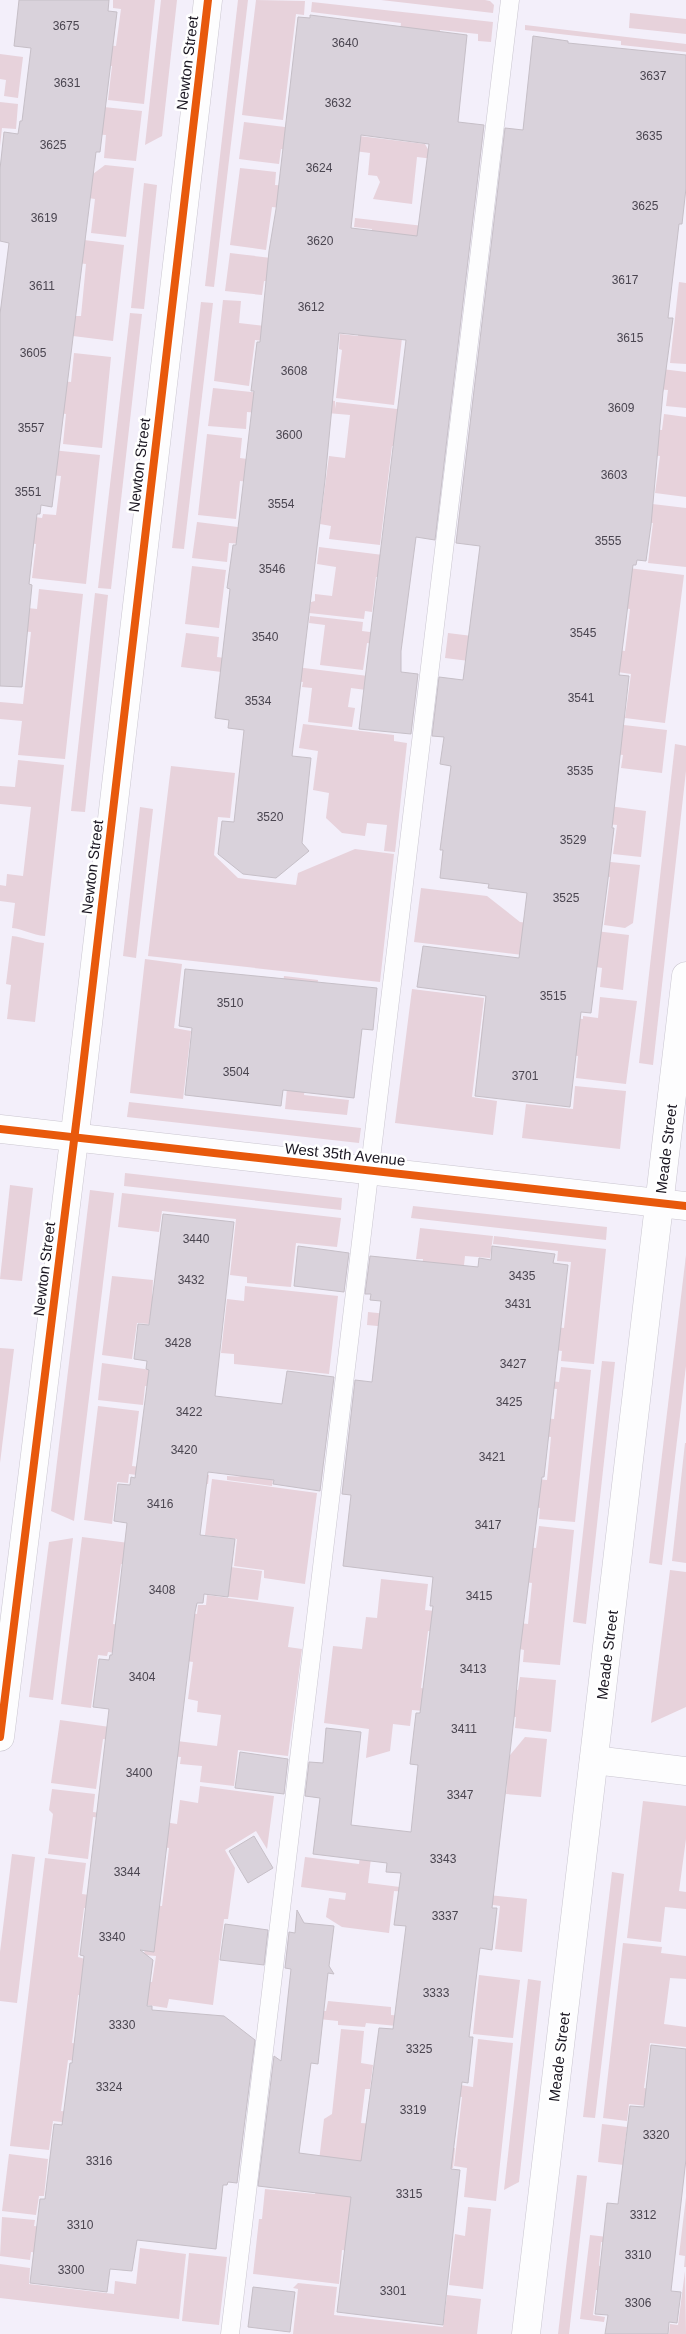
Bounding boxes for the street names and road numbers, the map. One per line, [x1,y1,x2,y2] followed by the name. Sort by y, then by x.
[173,14,201,111] street label: Newton Street
[125,416,153,513] street label: Newton Street
[78,818,106,915] street label: Newton Street
[652,1102,680,1195] street label: Meade Street
[284,1139,406,1169] street label: West 35th Avenue
[30,1220,58,1317] street label: Newton Street
[593,1608,621,1701] street label: Meade Street
[545,2010,573,2103] street label: Meade Street

